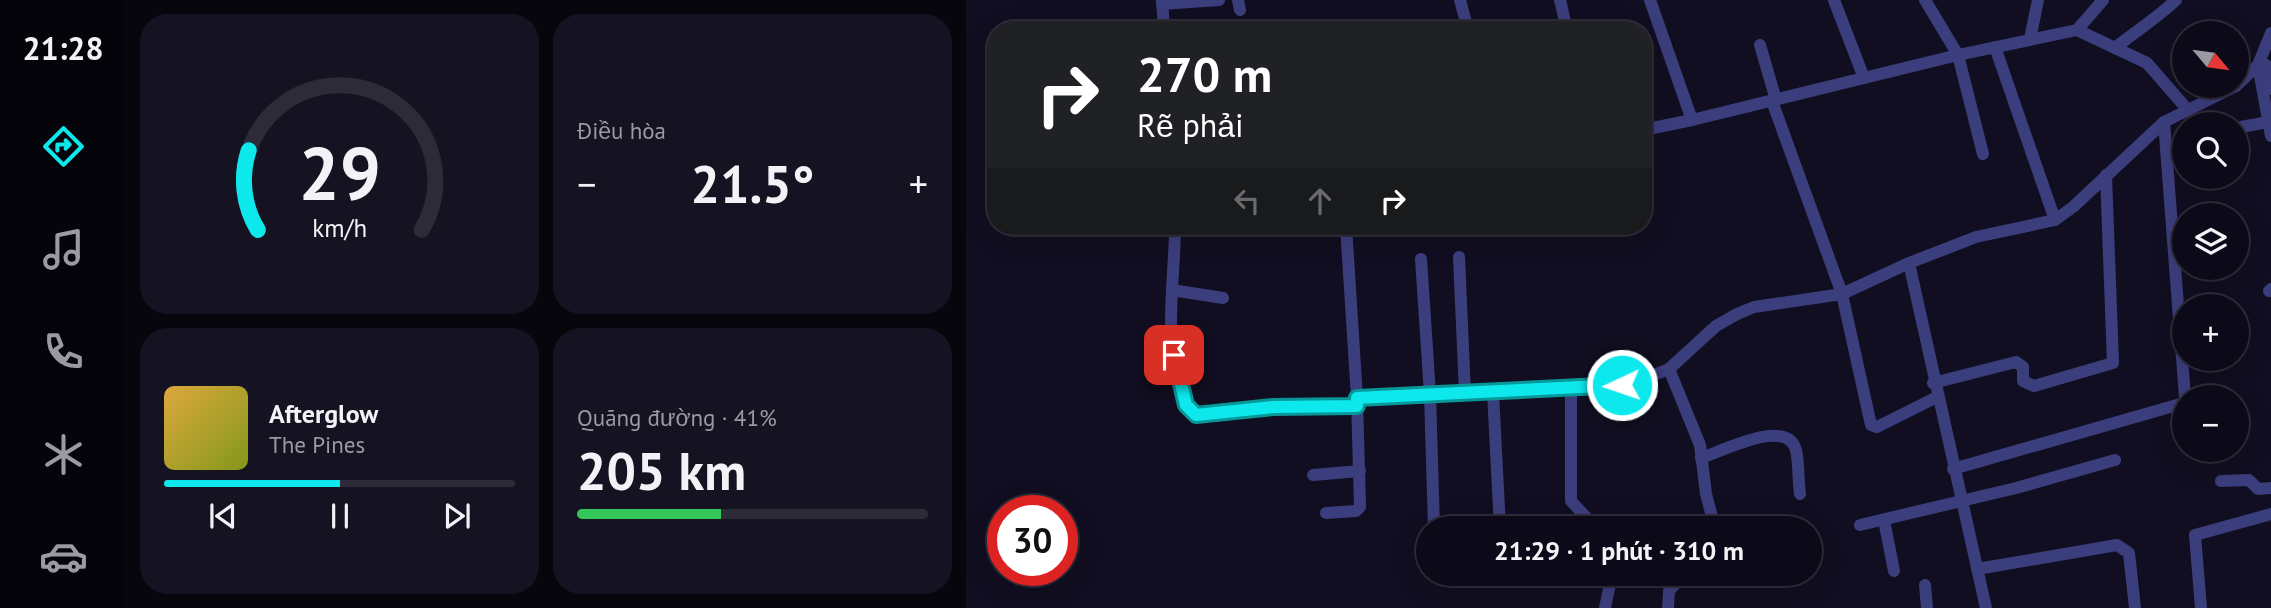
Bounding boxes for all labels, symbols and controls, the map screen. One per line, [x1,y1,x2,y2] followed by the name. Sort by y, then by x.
[2172,21,2249,98] north arrow
[2172,21,2249,462] map controls
[22,27,104,69] text: 21:28
[1137,42,1272,106] text: 270 m
[1022,49,1113,140] icon: right
[1137,104,1244,146] text: Rẽ phải
[2172,112,2249,189] button: search
[577,116,666,145] text: Điều hòa
[39,122,88,171] icon: directions
[298,126,381,220] text: 29
[691,150,814,217] text: 21.5°
[577,159,596,208] text: −
[909,159,928,208] text: +
[1228,182,1266,220] icon: left
[1301,182,1339,220] icon: ahead
[1374,182,1412,220] icon: right
[2172,203,2249,280] button: layers
[312,212,367,244] text: km/h
[39,225,88,274] icon: music
[2172,294,2249,371] button: +
[1144,325,1204,385] pin
[39,327,88,376] icon: phone
[1155,336,1193,374] icon: arrive
[1585,348,1659,422] position arrow
[2172,385,2249,462] button: −
[269,397,378,430] text: Afterglow
[577,403,777,432] text: Quãng đường · 41%
[39,430,88,479] icon: climate
[269,430,365,459] text: The Pines
[577,437,746,504] text: 205 km
[987,495,1078,586] speed limit sign: 30
[204,497,242,535] icon: previous
[321,497,359,535] icon: pause
[438,497,476,535] icon: next
[39,532,88,581] icon: car
[1494,534,1744,567] text: 21:29 · 1 phút · 310 m

